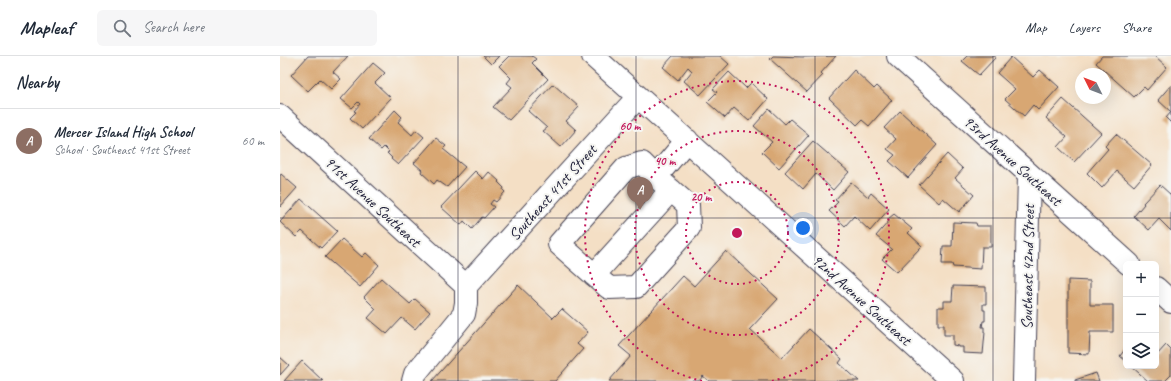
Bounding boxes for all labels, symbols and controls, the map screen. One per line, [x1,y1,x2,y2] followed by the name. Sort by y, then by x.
[97,10,377,46] search box
[20,16,73,40] text: Mapleaf
[111,17,133,39] icon: search
[143,18,204,37] text: Search here
[1025,19,1047,36] text: Map
[1069,19,1100,36] text: Layers
[1122,19,1151,36] text: Share
[1075,68,1111,104] north arrow
[16,72,59,93] text: Nearby
[959,111,1067,211] street label: 93rd Avenue Southeast
[620,118,642,134] text: 60 m
[54,123,193,142] text: Mercer Island High School
[26,133,32,149] text: A
[242,133,264,149] text: 60 m
[504,139,602,245] street label: Southeast 41st Street
[54,142,190,158] text: School · Southeast 41st Street
[320,152,426,253] street label: 91st Avenue Southeast
[655,153,676,169] text: 40 m
[627,177,653,210] pin: A
[691,189,712,205] text: 20 m
[1017,203,1039,330] street label: Southeast 42nd Street
[793,218,813,238] your location
[730,226,744,240] centre of rings
[807,250,917,351] street label: 92nd Avenue Southeast
[1123,261,1159,369] map controls
[1123,261,1159,297] button: +
[1123,297,1159,333] button: −
[1123,333,1159,369] button: layers

